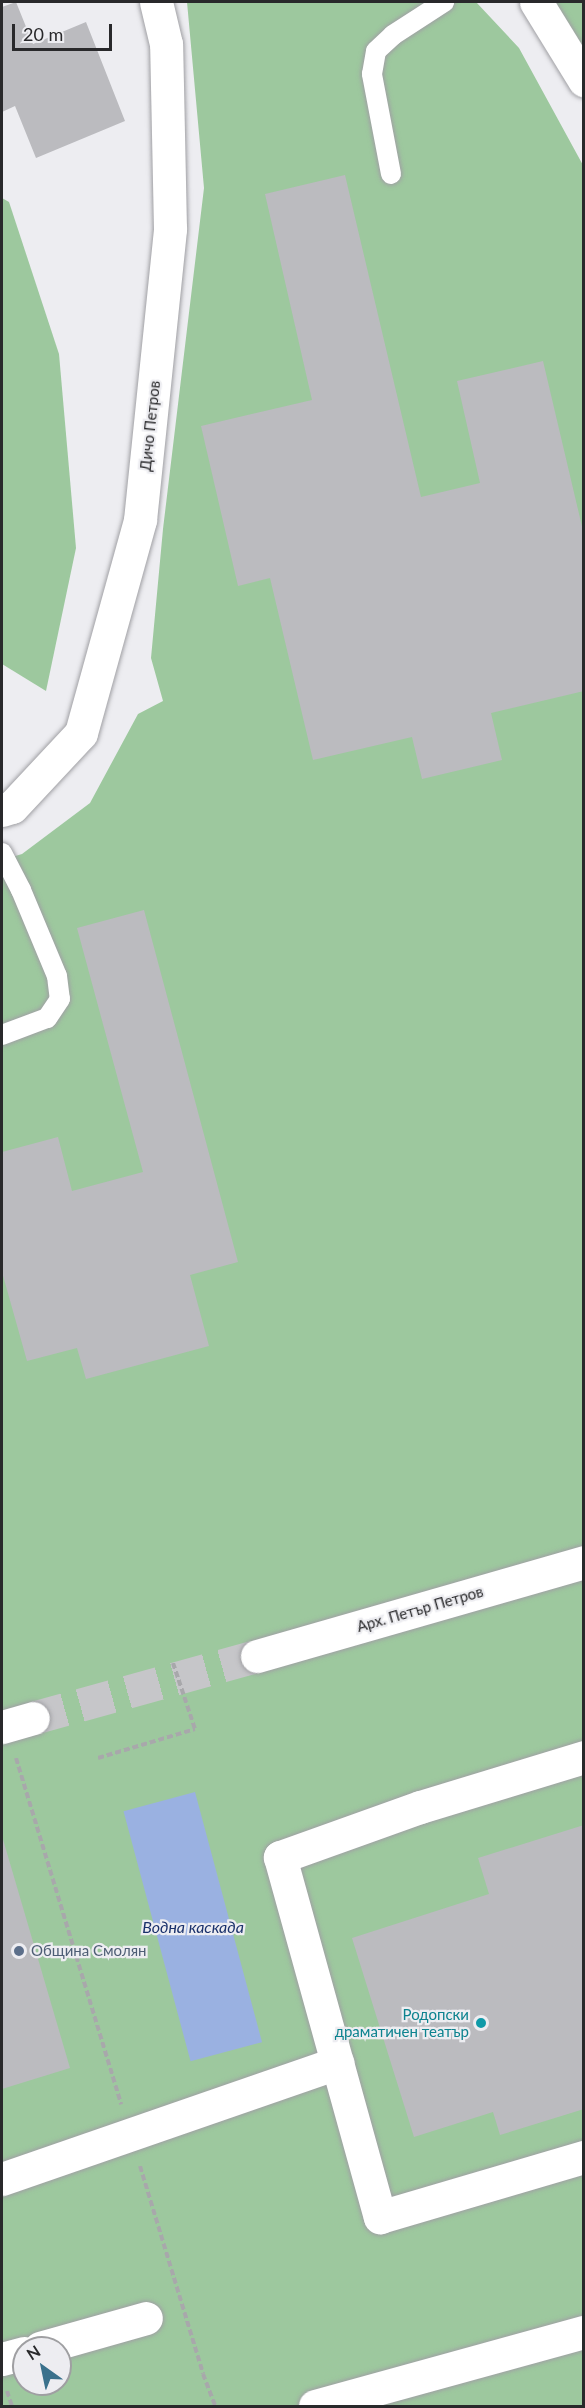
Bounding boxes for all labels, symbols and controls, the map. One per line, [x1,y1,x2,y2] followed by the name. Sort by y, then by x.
[15,12,116,50] scale bar
[23,23,63,45] text: 20 m
[136,380,164,472] street label: Дичо Петров
[355,1582,485,1636] street label: Арх. Петър Петров
[142,1917,244,1937] water label: Водна каскада
[31,1942,147,1960] place label: Община Смолян
[12,1944,26,1958] marker: Община Смолян
[335,2005,469,2040] place label: Родопски драматичен театър
[474,2016,488,2030] marker: Родопски драматичен театър
[12,2336,72,2396] north arrow
[23,2341,43,2363] text: N

